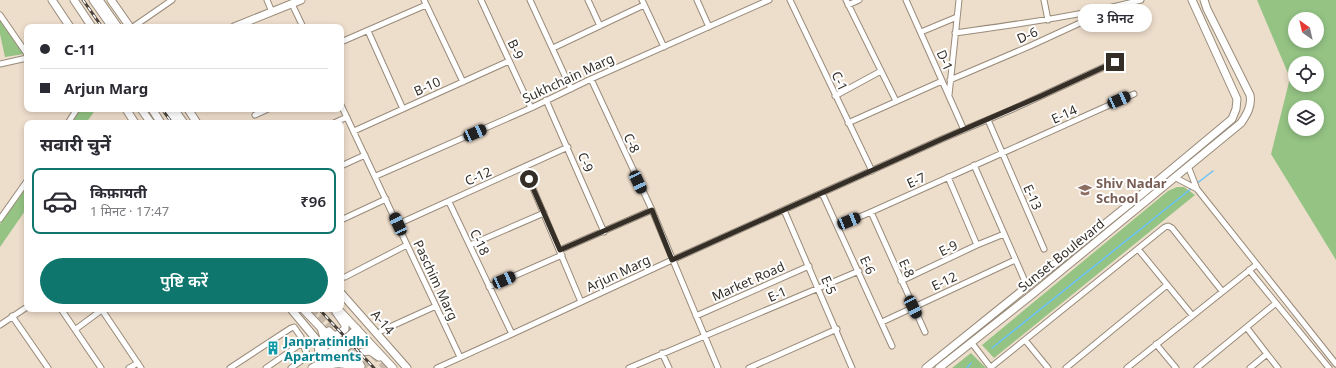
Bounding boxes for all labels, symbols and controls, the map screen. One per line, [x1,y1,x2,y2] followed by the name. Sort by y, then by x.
[1078,4,1152,32] callout: 3 मिनट
[1096,9,1134,27] text: 3 मिनट
[1288,12,1324,48] north arrow
[1288,12,1324,136] map controls
[1014,22,1040,48] street label: D-6
[504,36,528,62] street label: B-9
[64,39,96,59] text: C-11
[932,47,958,73] street label: D-1
[519,49,617,107] street label: Sukhchain Marg
[1106,53,1124,71] route end
[1288,56,1324,92] button: locate
[828,68,852,94] street label: C-1
[411,72,443,100] street label: B-10
[64,78,148,98] text: Arjun Marg
[1106,90,1132,110] car
[1048,100,1080,128] street label: E-14
[1288,100,1324,136] button: layers
[462,123,488,143] car
[620,130,644,156] street label: C-8
[40,132,111,156] text: सवारी चुनें
[574,149,598,175] street label: C-9
[462,162,494,190] street label: C-12
[904,168,928,192] street label: E-7
[627,169,649,195] car
[520,170,538,188] route start
[1096,174,1167,207] place label: Shiv Nadar School
[1019,181,1047,213] street label: E-13
[90,182,147,202] text: किफ़ायती
[1077,182,1093,198] school or university icon: Shiv Nadar School
[42,183,78,219] icon: car
[300,191,326,211] text: ₹96
[90,202,169,220] text: 1 मिनट · 17:47
[387,211,409,237] car
[836,211,862,231] car
[1014,214,1108,296] street label: Sunset Boulevard
[466,226,494,258] street label: C-18
[936,236,960,260] street label: E-9
[409,237,463,323] street label: Paschim Marg
[583,250,653,296] street label: Arjun Marg
[856,253,880,277] street label: E-6
[895,256,919,280] street label: E-8
[709,257,787,305] street label: Market Road
[40,258,328,304] button: पुष्टि करें
[928,267,960,295] street label: E-12
[491,270,517,290] car
[817,273,841,297] street label: E-5
[765,282,789,306] street label: E-1
[902,294,924,320] car
[367,306,399,339] street label: A-14
[283,332,369,365] place label: Janpratinidhi Apartments
[265,340,281,356] building icon: Janpratinidhi Apartments

